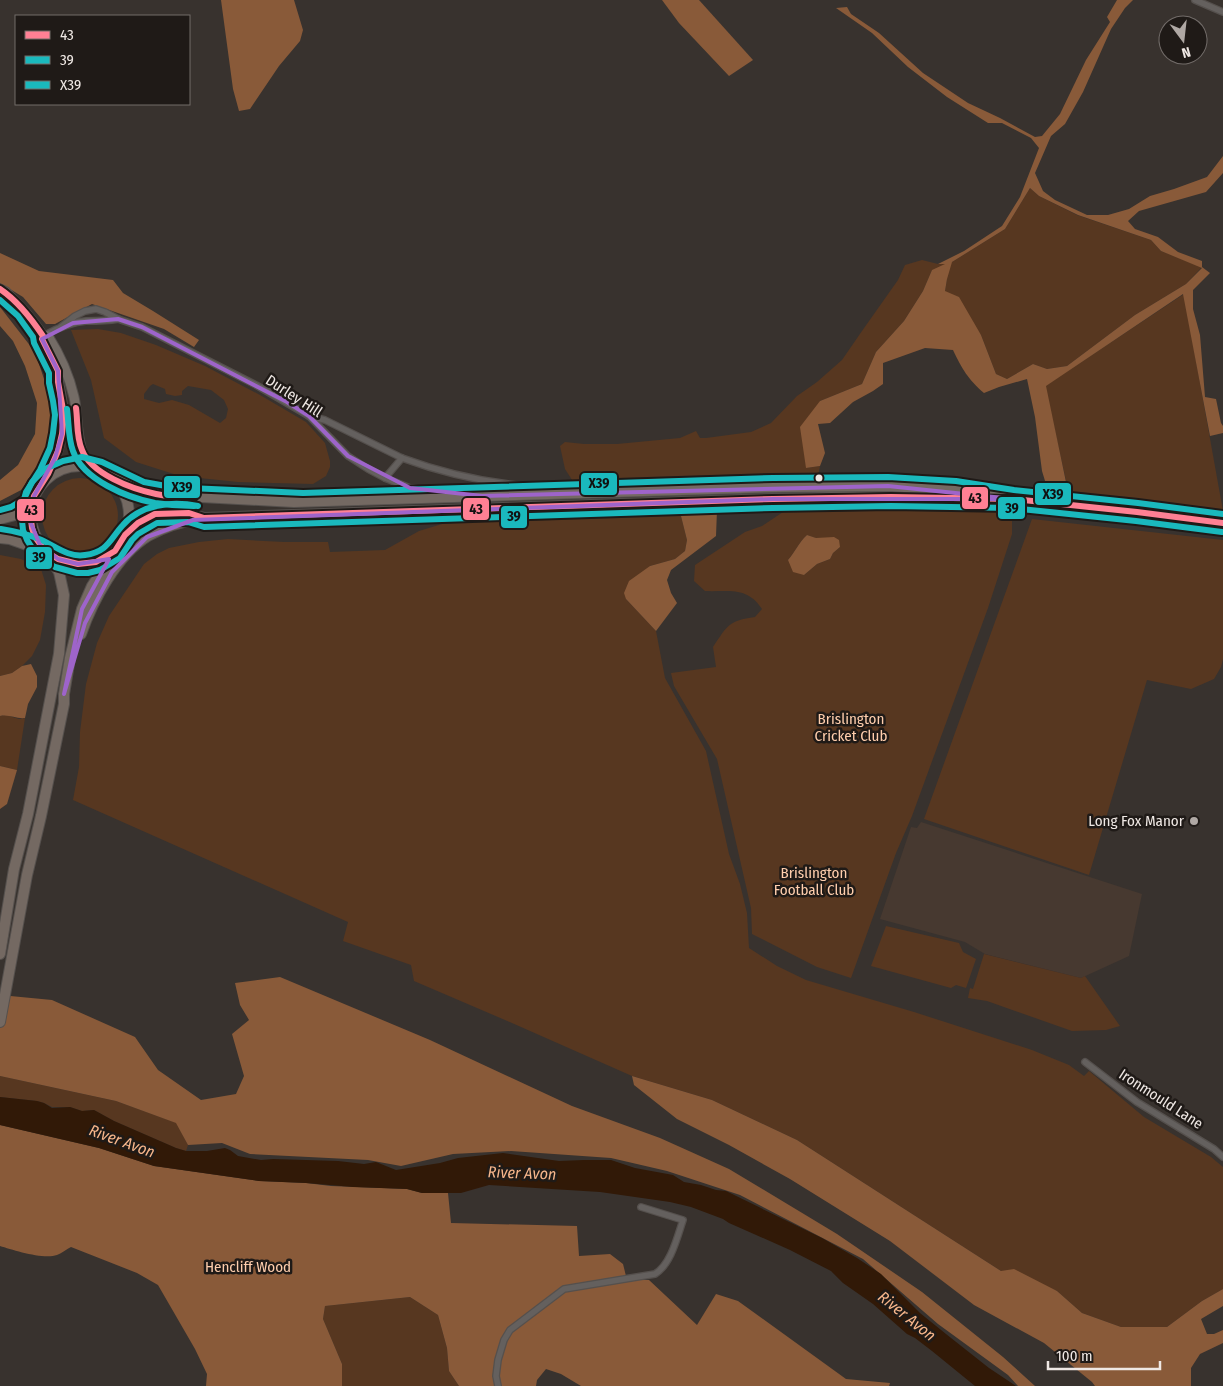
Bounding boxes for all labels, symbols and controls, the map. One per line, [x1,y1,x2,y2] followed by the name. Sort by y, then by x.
[15,15,190,105] legend
[1158,15,1208,65] north arrow
[60,26,74,44] text: 43
[1180,43,1192,61] text: N
[60,51,74,69] text: 39
[60,76,81,94] text: X39
[262,371,326,421] street label: Durley Hill
[580,472,618,496] line badge: X39
[814,473,824,483] unlabelled marker
[163,475,201,499] line badge: X39
[587,475,610,492] text: X39
[170,479,193,496] text: X39
[1034,482,1072,506] line badge: X39
[961,486,989,510] line badge: 43
[1041,486,1064,503] text: X39
[968,490,982,507] text: 43
[997,496,1026,520] line badge: 39
[462,497,490,521] line badge: 43
[16,498,45,522] line badge: 43
[1004,500,1019,517] text: 39
[469,501,483,518] text: 43
[24,502,38,519] text: 43
[500,505,528,529] line badge: 39
[506,508,521,525] text: 39
[25,546,53,570] line badge: 39
[31,549,46,566] text: 39
[815,710,887,745] park label: Brislington Cricket Club
[1088,812,1185,830] place label: Long Fox Manor
[1188,815,1200,827] marker: Long Fox Manor
[774,864,854,899] park label: Brislington Football Club
[1116,1065,1206,1133] street label: Ironmould Lane
[87,1120,157,1162] water label: River Avon
[487,1162,557,1184] water label: River Avon
[205,1258,291,1276] park label: Hencliff Wood
[874,1287,940,1345] water label: River Avon
[1048,1338,1160,1370] scale bar
[1056,1347,1093,1365] text: 100 m

